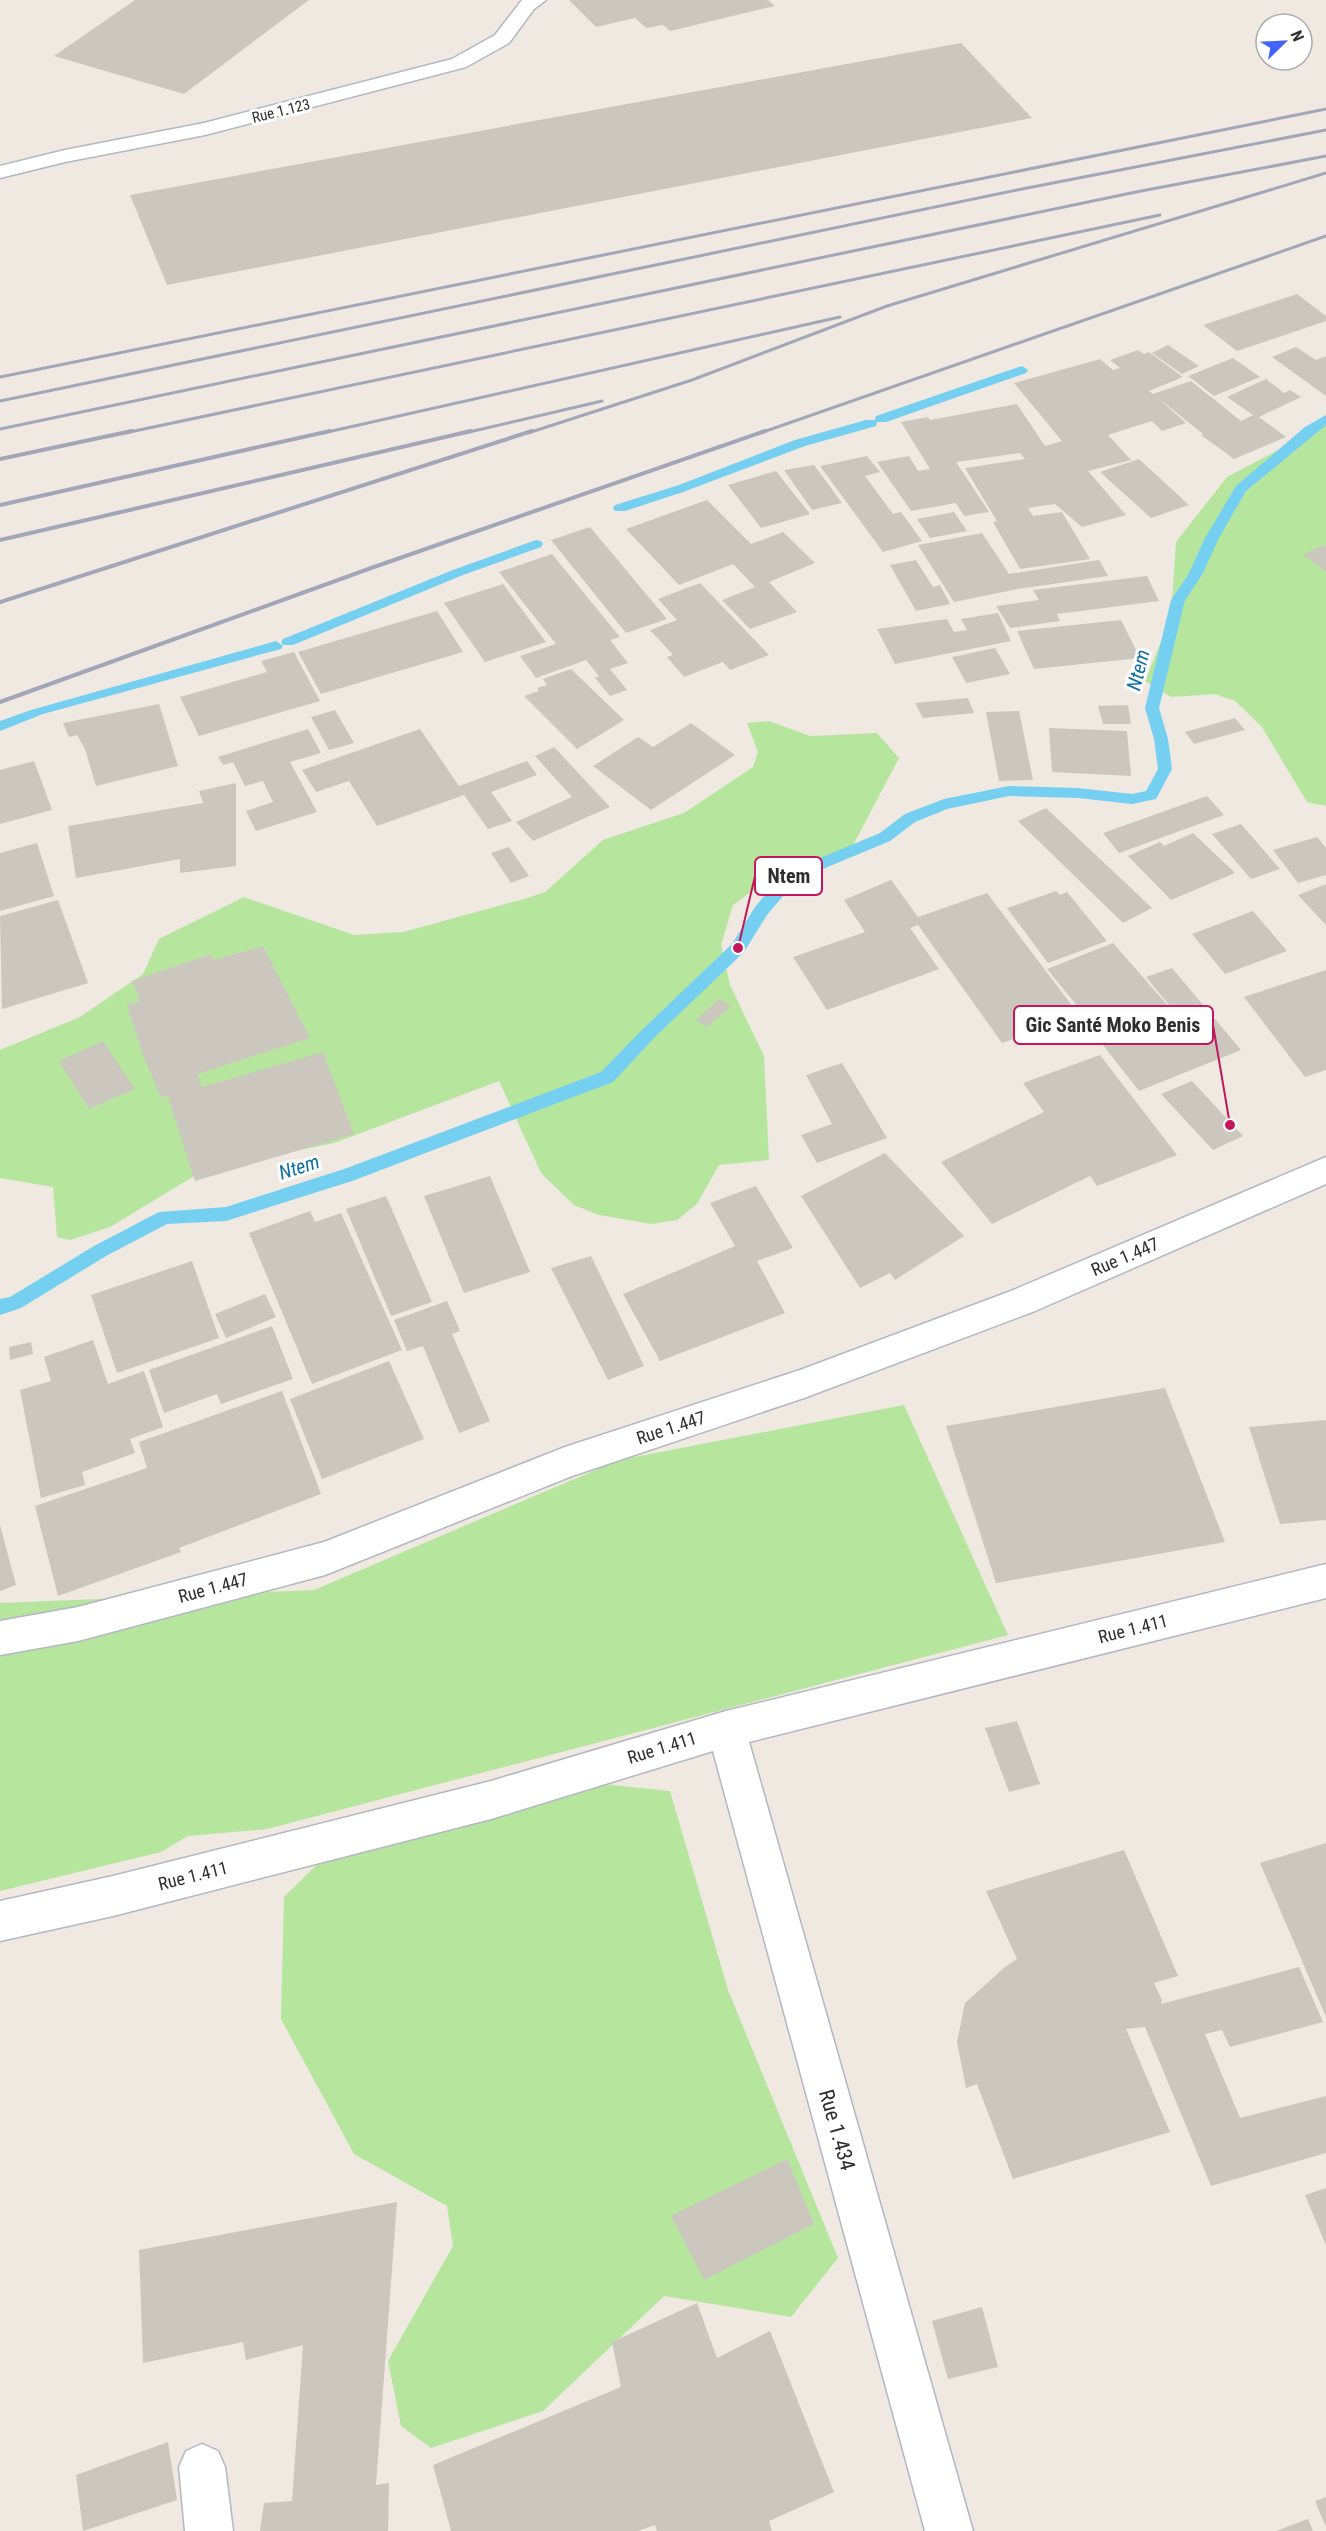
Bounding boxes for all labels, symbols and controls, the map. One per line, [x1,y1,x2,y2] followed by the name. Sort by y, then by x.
[1254,12,1314,72] north arrow
[1287,28,1308,44] text: N
[250,95,312,127] street label: Rue 1.123
[1121,647,1155,693] water label: Ntem
[755,857,822,895] callout: Ntem
[768,864,810,888] text: Ntem
[1014,1006,1213,1044] callout: Gic Santé Moko Benis
[1026,1013,1200,1037] text: Gic Santé Moko Benis
[276,1149,322,1185] water label: Ntem
[1088,1233,1162,1280] street label: Rue 1.447
[634,1407,708,1448] street label: Rue 1.447
[176,1568,250,1607] street label: Rue 1.447
[1096,1610,1170,1647] street label: Rue 1.411
[625,1727,699,1768] street label: Rue 1.411
[156,1857,230,1894] street label: Rue 1.411
[814,2087,860,2173] street label: Rue 1.434

